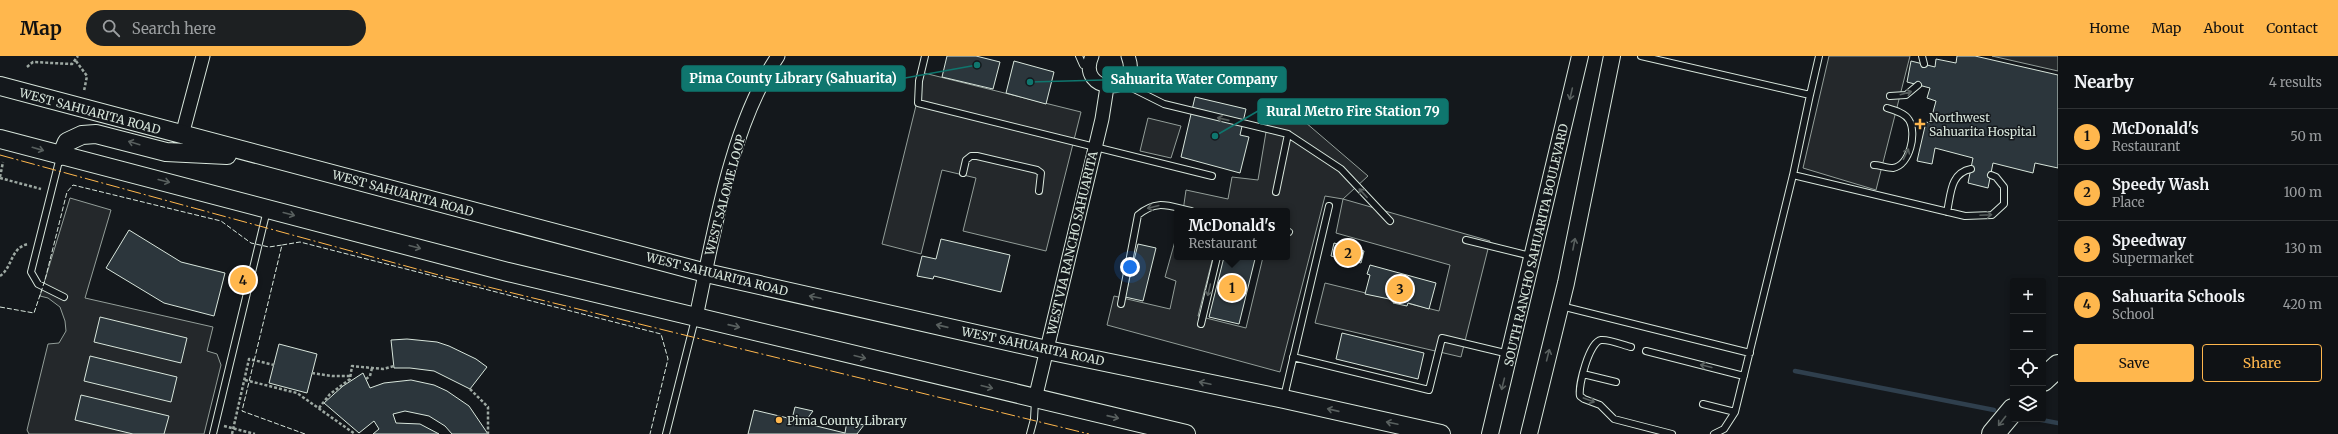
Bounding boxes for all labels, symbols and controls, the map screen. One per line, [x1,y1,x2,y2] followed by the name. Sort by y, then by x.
[86,10,366,46] search box
[20,16,62,40] text: Map
[100,17,122,39] icon: search
[132,19,216,38] text: Search here
[2089,19,2130,37] text: Home
[2152,19,2181,37] text: Map
[2203,19,2244,37] text: About
[2266,19,2318,37] text: Contact
[682,66,905,91] callout: Pima County Library (Sahuarita)
[1103,67,1286,92] callout: Sahuarita Water Company
[689,70,897,87] text: Pima County Library (Sahuarita)
[1111,71,1278,88] text: Sahuarita Water Company
[2074,71,2134,93] text: Nearby
[2269,74,2322,91] text: 4 results
[17,85,162,137] street label: WEST SAHUARITA ROAD
[1567,87,1575,100] one-way arrow
[1899,89,1912,97] one-way arrow
[1258,99,1448,124] callout: Rural Metro Fire Station 79
[1266,103,1440,120] text: Rural Metro Fire Station 79
[1929,110,2036,139] place label: Northwest Sahuarita Hospital
[1217,114,1230,122] one-way arrow
[1914,118,1926,130] marker: Northwest Sahuarita Hospital
[2112,119,2199,138] text: McDonald's
[1501,122,1571,368] street label: SOUTH RANCHO SAHUARITA BOULEVARD
[2084,128,2090,145] text: 1
[2290,128,2322,145] text: 50 m
[701,133,748,258] street label: WEST SALOME LOOP
[2112,138,2180,155] text: Restaurant
[128,139,141,146] one-way arrow
[31,146,44,153] one-way arrow
[1903,148,1910,160] one-way arrow
[1043,149,1101,337] street label: WEST VIA RANCHO SAHUARITA
[330,167,475,219] street label: WEST SAHUARITA ROAD
[2112,175,2209,194] text: Speedy Wash
[157,178,170,186] one-way arrow
[2083,184,2091,201] text: 2
[2284,184,2322,201] text: 100 m
[1359,187,1368,198] one-way arrow
[2112,194,2145,211] text: Place
[1146,204,1159,211] one-way arrow
[1174,208,1290,260] popup
[283,210,296,218] one-way arrow
[1979,211,1992,219] one-way arrow
[1189,216,1275,235] text: McDonald's
[2112,231,2186,250] text: Speedway
[1189,235,1257,252] text: Restaurant
[1335,238,1361,268] pin: 2
[1570,238,1578,251] one-way arrow
[2083,240,2091,257] text: 3
[2285,240,2322,257] text: 130 m
[408,244,421,251] one-way arrow
[643,249,790,299] street label: WEST SAHUARITA ROAD
[2112,250,2194,267] text: Supermarket
[1120,257,1140,277] your location
[230,265,256,295] pin: 4
[1219,273,1245,303] pin: 1
[1387,274,1413,304] pin: 3
[2010,278,2046,422] map controls
[2010,278,2046,314] button: +
[1205,283,1213,296] one-way arrow
[2112,287,2245,306] text: Sahuarita Schools
[809,293,822,301] one-way arrow
[2083,296,2091,313] text: 4
[2283,296,2322,313] text: 420 m
[2112,306,2154,323] text: School
[2010,314,2046,350] button: −
[935,321,948,329] one-way arrow
[727,323,740,331] one-way arrow
[959,323,1106,368] street label: WEST SAHUARITA ROAD
[2074,344,2194,382] button: Save
[2202,344,2322,382] button: Share
[1545,349,1553,362] one-way arrow
[2010,350,2046,386] button: locate
[853,353,866,361] one-way arrow
[1700,362,1713,370] one-way arrow
[1498,377,1506,390] one-way arrow
[1199,378,1212,386] one-way arrow
[980,384,993,392] one-way arrow
[2010,386,2046,422] button: layers
[1582,397,1594,405] one-way arrow
[1326,405,1339,413] one-way arrow
[787,413,907,428] place label: Pima County Library
[1106,414,1119,422] one-way arrow
[774,415,784,425] marker: Pima County Library
[1998,416,2007,427] one-way arrow
[1386,419,1399,427] one-way arrow

